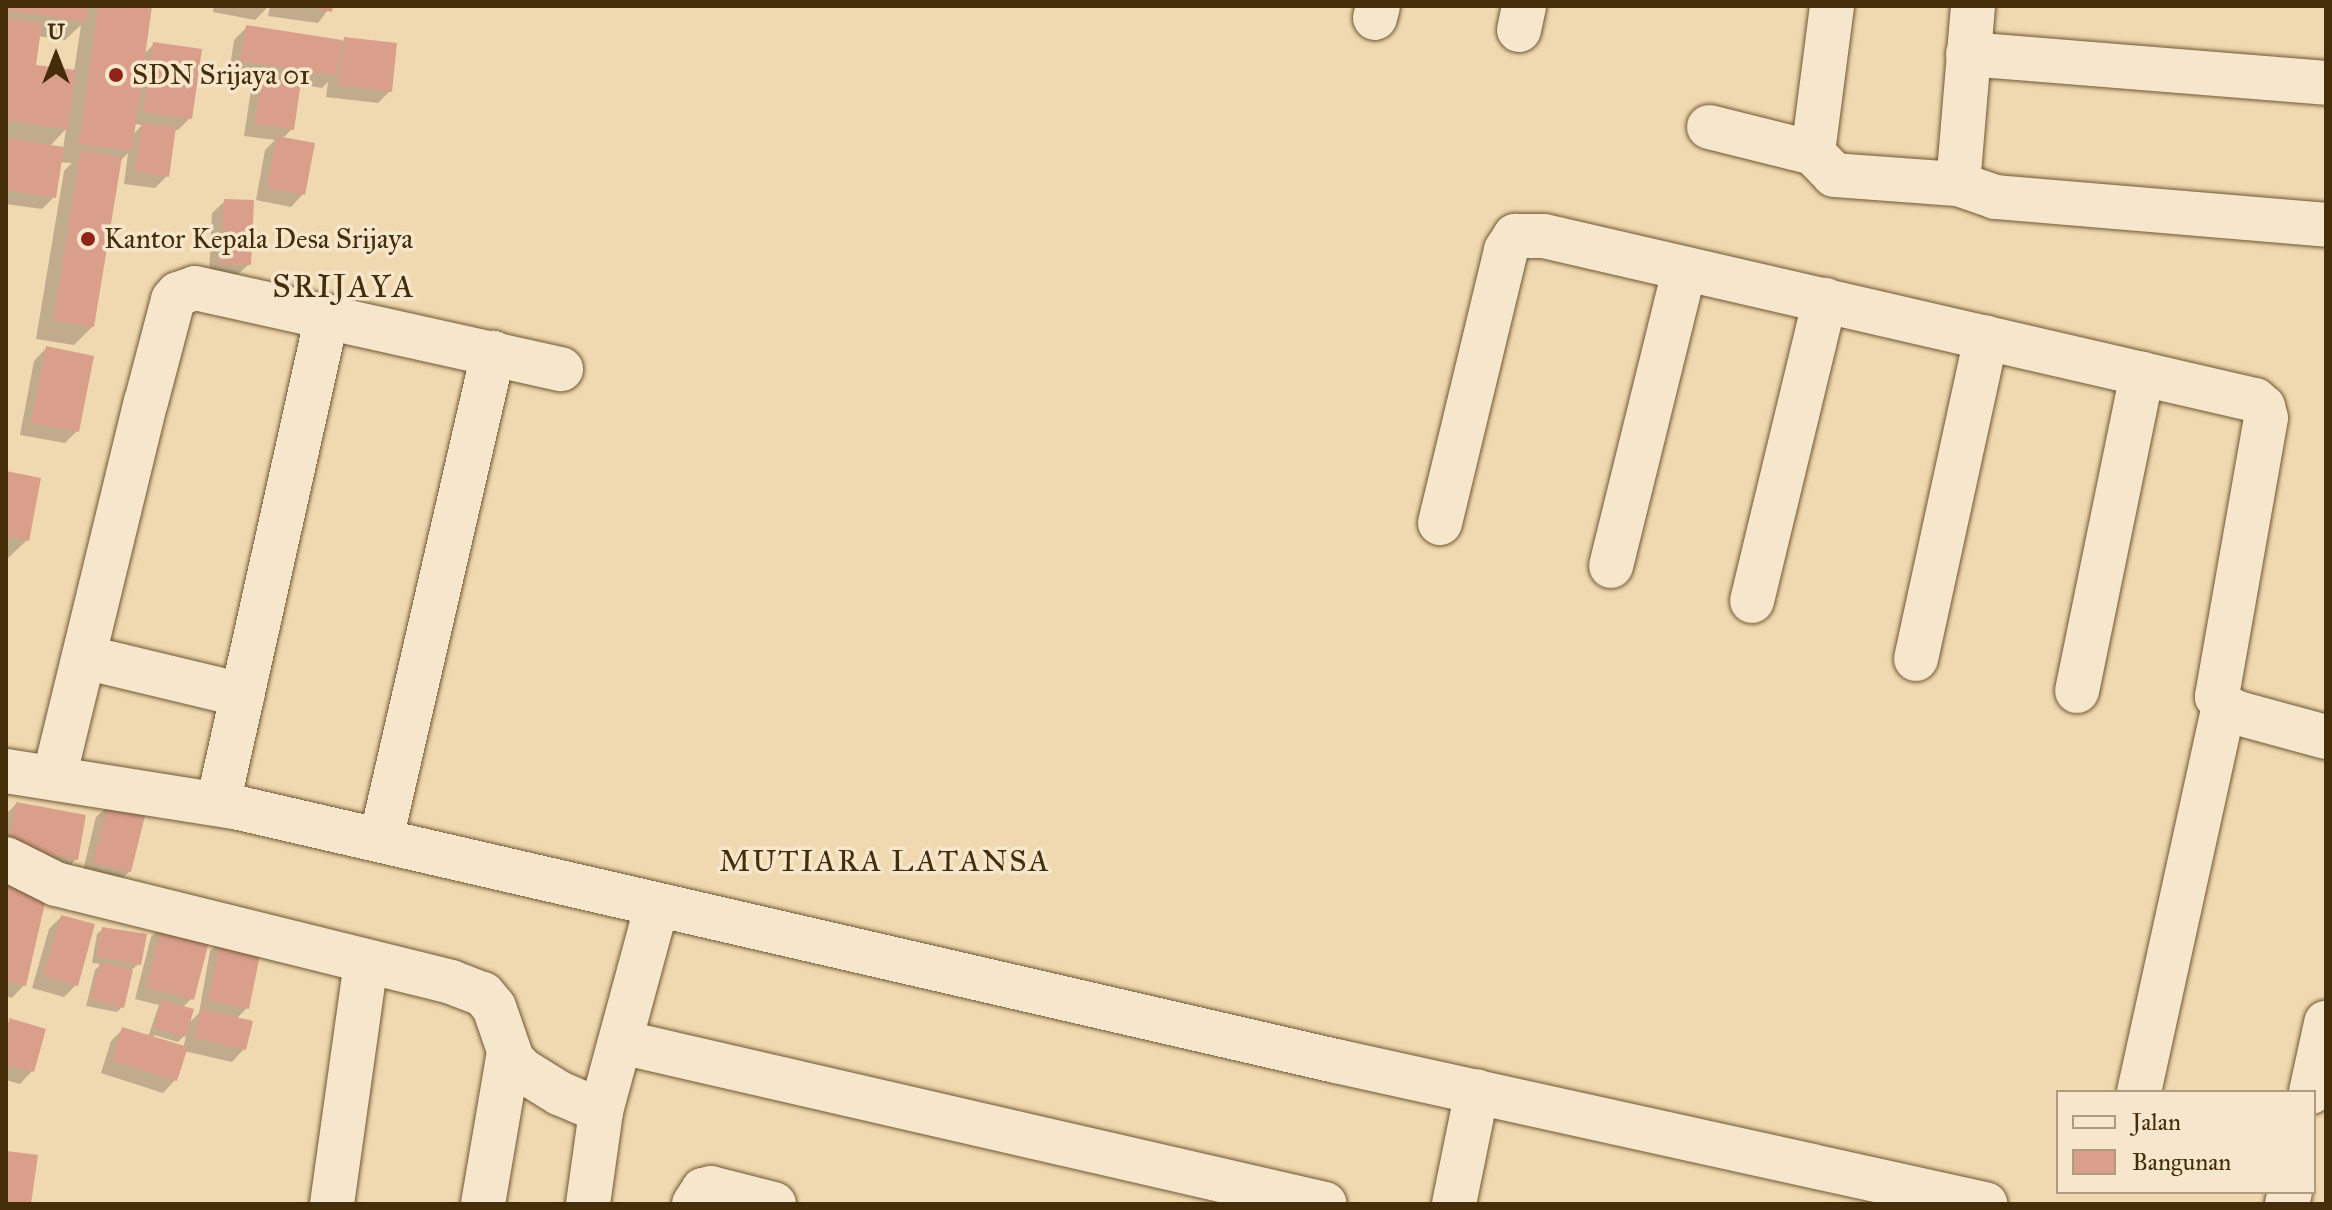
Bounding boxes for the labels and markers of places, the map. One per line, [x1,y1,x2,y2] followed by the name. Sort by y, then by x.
[132,58,310,92] place label: SDN Srijaya 01
[107,66,125,84] marker: SDN Srijaya 01
[104,222,413,256] place label: Kantor Kepala Desa Srijaya
[79,230,97,248] marker: Kantor Kepala Desa Srijaya

